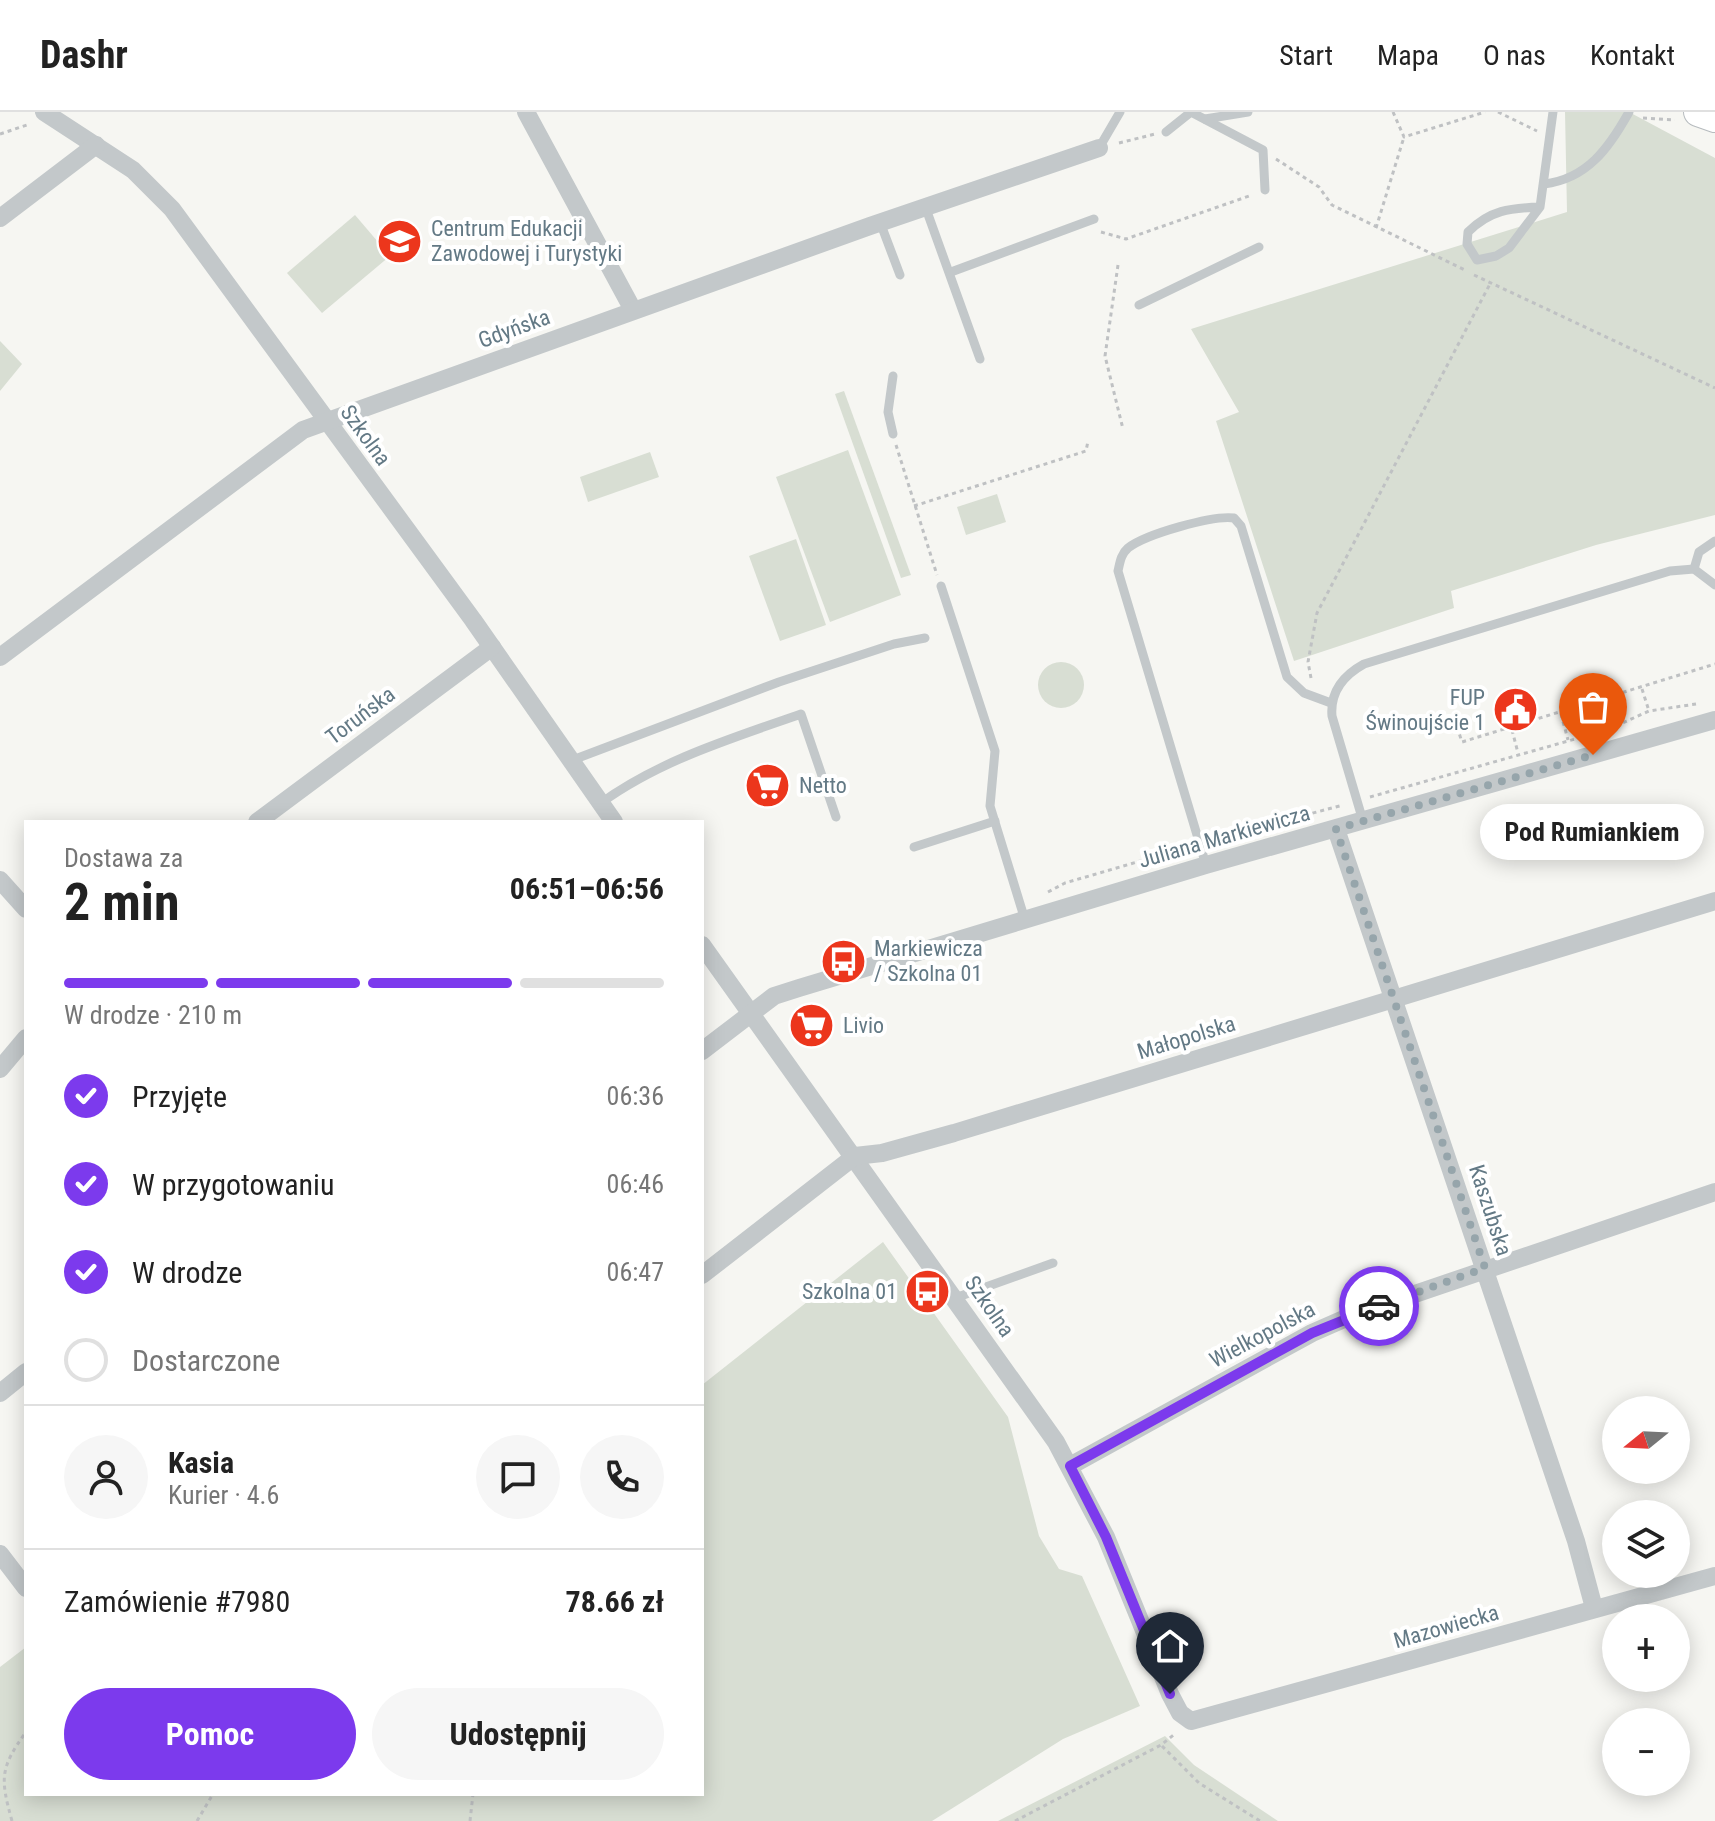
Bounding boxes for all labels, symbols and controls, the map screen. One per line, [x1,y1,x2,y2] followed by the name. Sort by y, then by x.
[40,33,128,77] text: Dashr
[1279,39,1333,72] text: Start
[1377,39,1439,72] text: Mapa
[1483,39,1546,72] text: O nas
[1590,39,1675,72] text: Kontakt
[431,216,622,266] place label: Centrum Edukacji Zawodowej i Turystyki
[376,217,424,265] school or university icon: Centrum Edukacji Zawodowej i Turystyki
[475,304,553,353] street label: Gdyńska
[335,400,396,470] street label: Szkolna
[1559,673,1627,755] pin
[321,681,400,749] street label: Toruńska
[1366,685,1485,735] place label: FUP Świnoujście 1
[1571,685,1615,729] icon: bag
[1492,686,1540,734] public building icon: FUP Świnoujście 1
[744,761,792,809] supermarket icon: Netto
[799,773,847,798] place label: Netto
[1136,800,1313,873] street label: Juliana Markiewicza
[1481,803,1705,859] callout: Pod Rumiankiem
[1504,817,1680,847] text: Pod Rumiankiem
[64,843,183,873] text: Dostawa za
[510,871,664,906] text: 06:51–06:56
[64,872,180,933] text: 2 min
[874,936,983,986] place label: Markiewicza / Szkolna 01
[819,937,867,985] bus stop icon: Markiewicza / Szkolna 01
[64,1000,242,1030] text: W drodze · 210 m
[788,1001,836,1049] supermarket icon: Livio
[1134,1011,1238,1064] street label: Małopolska
[843,1013,884,1038] place label: Livio
[64,1074,108,1118] icon: check
[132,1079,227,1114] text: Przyjęte
[607,1081,664,1111] text: 06:36
[1464,1161,1517,1259] street label: Kaszubska
[64,1162,108,1206] icon: check
[132,1167,334,1202] text: W przygotowaniu
[607,1169,664,1199] text: 06:46
[64,1250,108,1294] icon: check
[132,1255,242,1290] text: W drodze
[607,1257,664,1287] text: 06:47
[1339,1266,1419,1346] courier
[904,1267,952,1315] bus stop icon: Szkolna 01
[960,1271,1019,1341] street label: Szkolna
[802,1279,897,1304] place label: Szkolna 01
[1357,1284,1401,1328] icon: car
[1205,1296,1319,1373] street label: Wielkopolska
[132,1343,280,1378] text: Dostarczone
[1602,1396,1690,1484] north arrow
[1602,1396,1690,1796] map controls
[64,1435,148,1519] button: person
[476,1435,560,1519] button: chat
[580,1435,664,1519] button: phone
[168,1445,234,1480] text: Kasia
[168,1480,279,1510] text: Kurier · 4.6
[1602,1500,1690,1588] button: layers
[64,1584,290,1619] text: Zamówienie #7980
[566,1584,664,1619] text: 78.66 zł
[1391,1600,1501,1653] street label: Mazowiecka
[1602,1604,1690,1692] button: +
[1136,1612,1204,1694] pin
[1148,1624,1192,1668] icon: home
[64,1688,356,1780] button: Pomoc
[372,1688,664,1780] button: Udostępnij
[1602,1708,1690,1796] button: −

